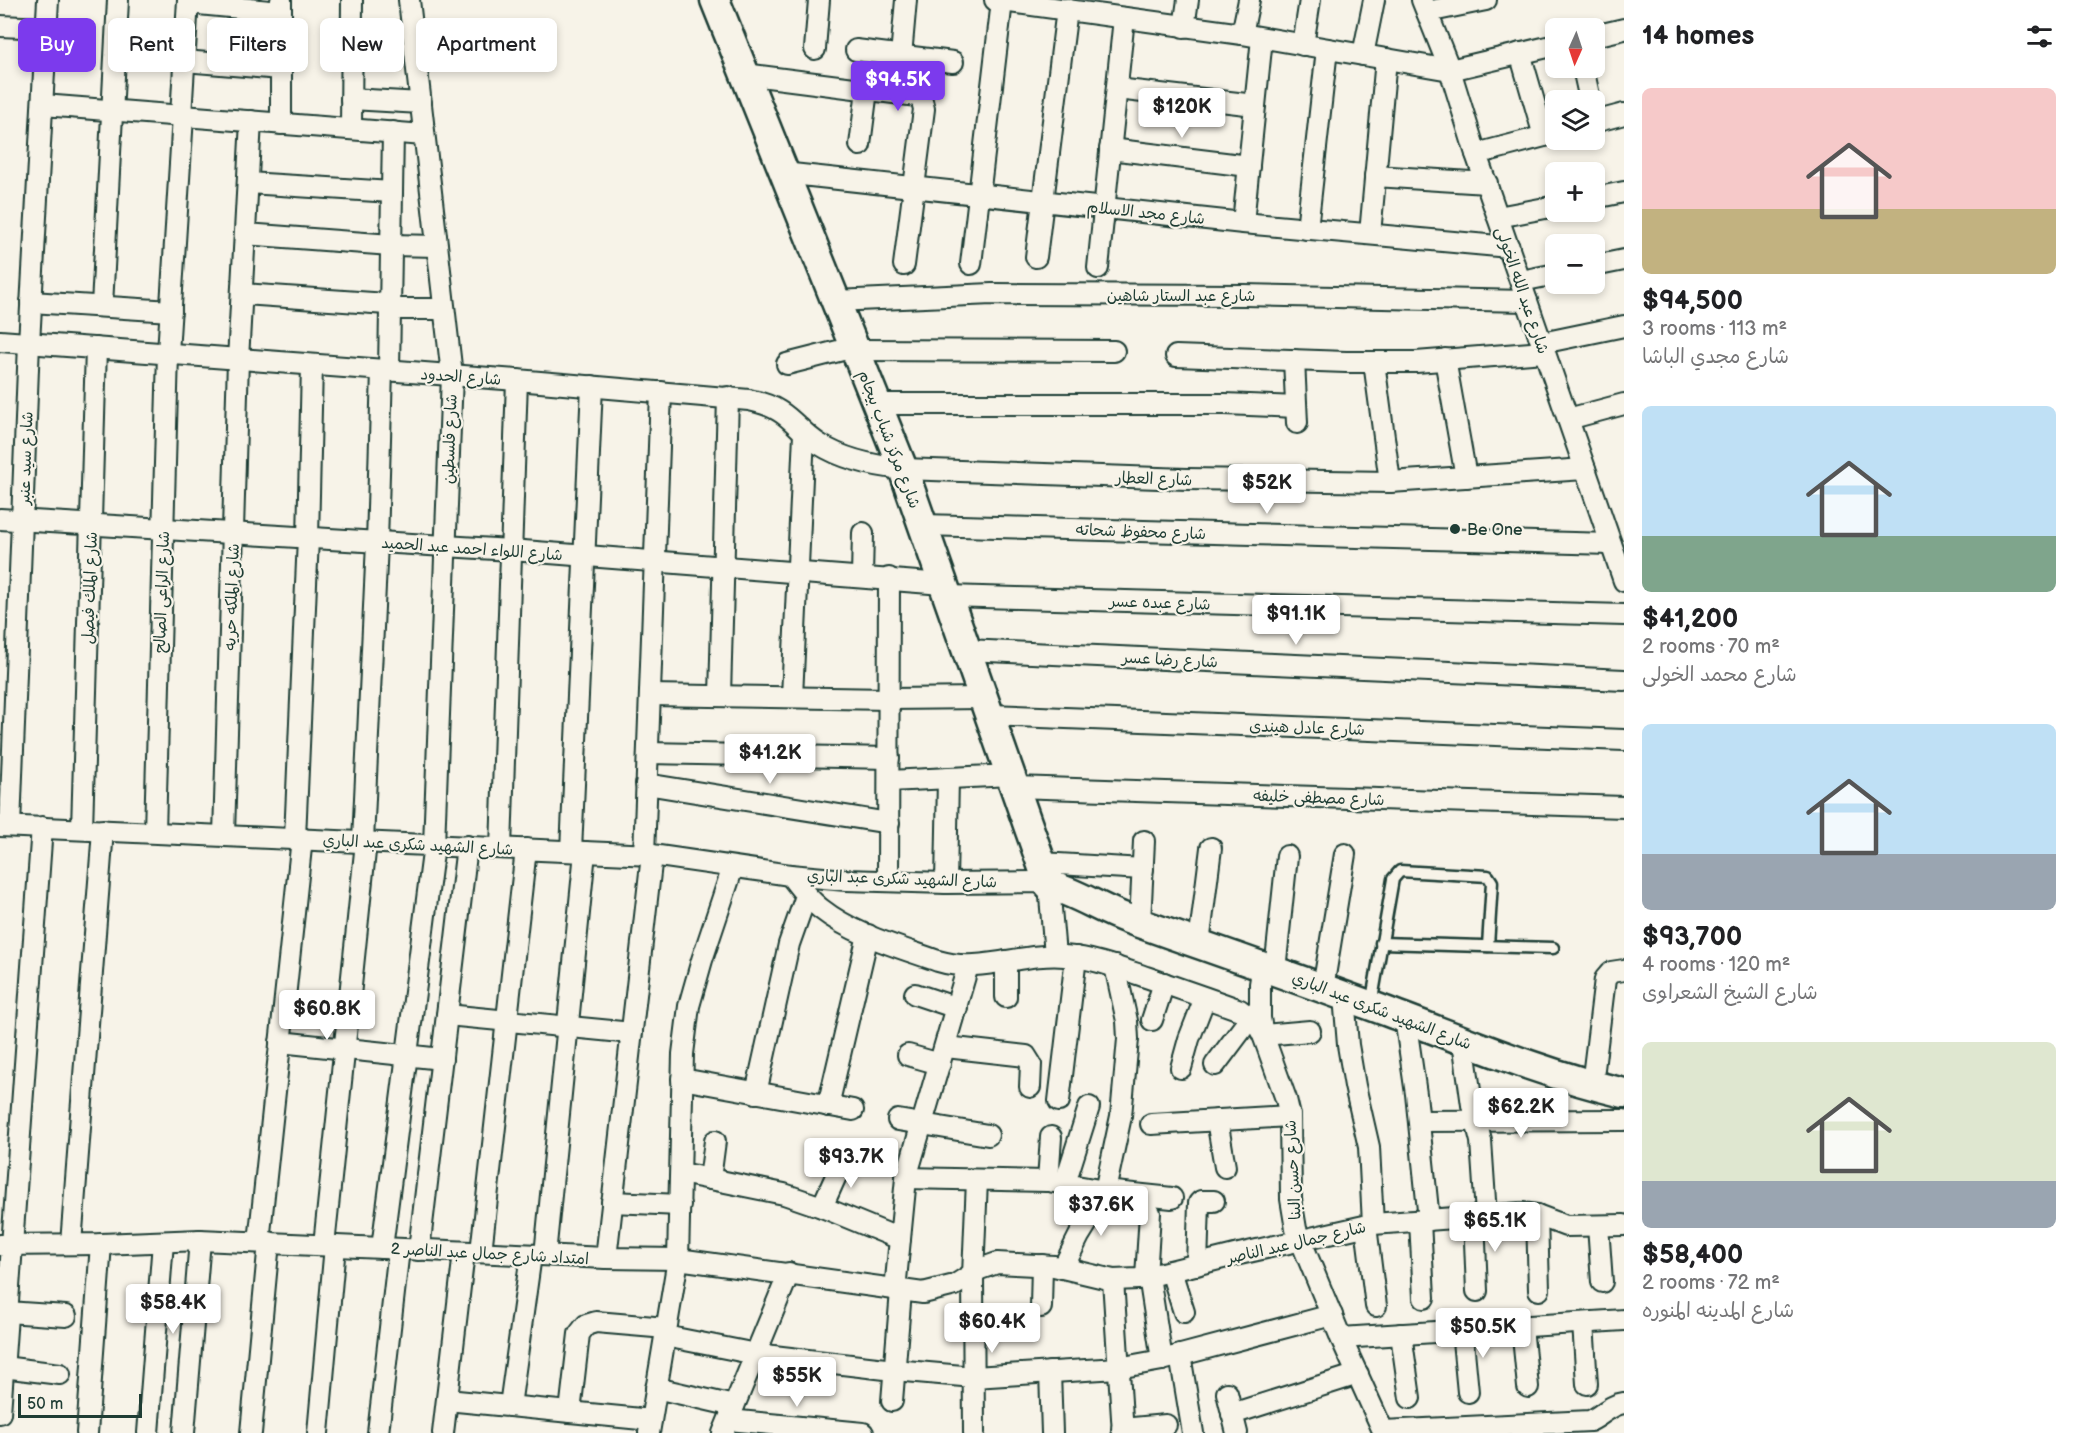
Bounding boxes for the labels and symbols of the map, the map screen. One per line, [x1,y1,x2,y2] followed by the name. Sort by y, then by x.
[1545,18,1605,78] north arrow
[849,61,947,112] pin: $94.5K
[1140,88,1224,139] pin: $120K
[1086,198,1206,231] street label: شارع مجد الاسلام
[1490,224,1552,357] street label: شارع عبد الله الخولى
[1107,287,1255,307] street label: شارع عبد الستار شاهين
[420,365,502,391] street label: شارع الحدود
[852,368,924,512] street label: شارع مركز شباب بيجام
[439,394,463,485] street label: شارع فلسطين
[15,411,39,507] street label: شارع سيد عنبر
[1231,464,1303,515] pin: $52K
[1113,469,1193,491] street label: شارع العطار
[1075,521,1206,545] street label: شارع محفوظ شحاته
[1467,521,1523,540] place label: Be One
[1448,522,1462,536] marker: Be One
[79,531,103,645] street label: شارع الملك فيصل
[151,531,175,653] street label: شارع الراعى الصالح
[380,534,563,566] street label: شارع اللواء احمد عبد الحميد
[221,543,245,651] street label: شارع الملكه حريه
[1107,592,1211,616] street label: شارع عبده عسر
[1247,595,1345,646] pin: $91.1K
[1120,648,1218,673] street label: شارع رضا عسر
[1249,717,1365,741] street label: شارع عادل هيندى
[721,734,819,785] pin: $41.2K
[1253,787,1385,811] street label: شارع مصطفى خليفه
[322,831,513,861] street label: شارع الشهيد شكرى عبد الباري
[806,867,997,893] street label: شارع الشهيد شكرى عبد الباري
[1289,968,1474,1055] street label: شارع الشهيد شكرى عبد الباري
[278,990,376,1041] pin: $60.8K
[1472,1088,1570,1139] pin: $62.2K
[1281,1119,1307,1221] street label: شارع حسن البنا
[802,1138,900,1189] pin: $93.7K
[1052,1186,1150,1237] pin: $37.6K
[1446,1202,1544,1253] pin: $65.1K
[1223,1218,1368,1270] street label: شارع جمال عبد الناصر
[390,1240,590,1270] street label: امتداد شارع جمال عبد الناصر 2
[124,1284,222,1335] pin: $58.4K
[943,1303,1041,1354] pin: $60.4K
[1434,1308,1532,1359] pin: $50.5K
[761,1357,833,1408] pin: $55K
[18,1391,142,1418] scale bar

